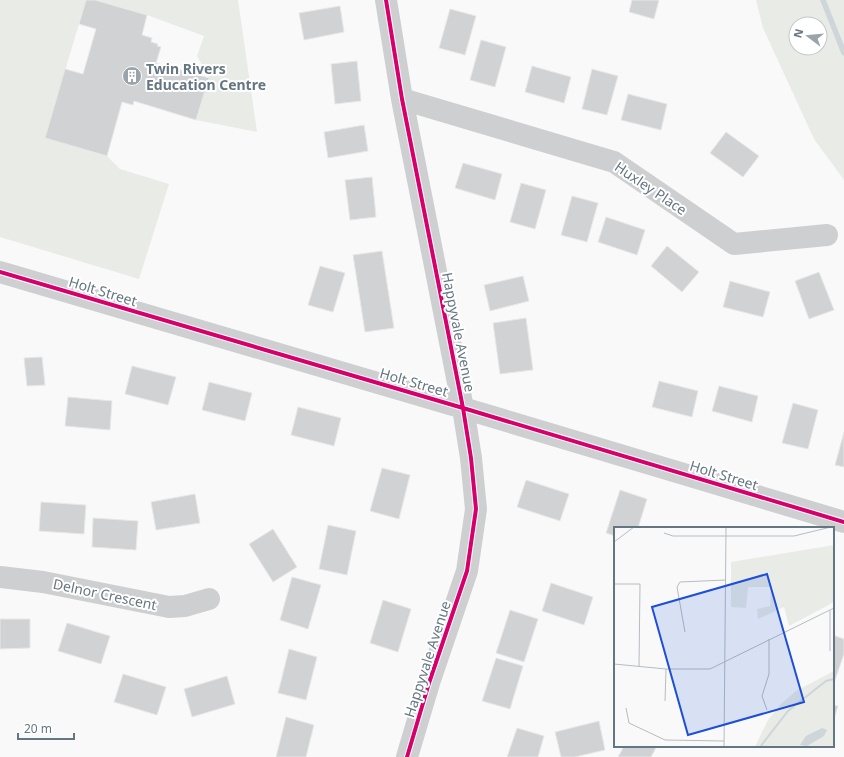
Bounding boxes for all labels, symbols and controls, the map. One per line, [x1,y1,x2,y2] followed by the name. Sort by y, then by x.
[788,16,828,56] north arrow
[789,27,806,39] text: N
[146,59,266,94] place label: Twin Rivers Education Centre
[121,65,143,87] building icon: Twin Rivers Education Centre
[611,157,691,219] street label: Huxley Place
[438,271,480,394] street label: Happyvale Avenue
[67,272,139,310] street label: Holt Street
[378,363,450,401] street label: Holt Street
[688,456,760,494] street label: Holt Street
[614,527,834,747] inset map
[51,574,159,614] street label: Delnor Crescent
[399,598,455,720] street label: Happyvale Avenue
[18,715,74,741] scale bar
[24,720,52,737] text: 20 m

